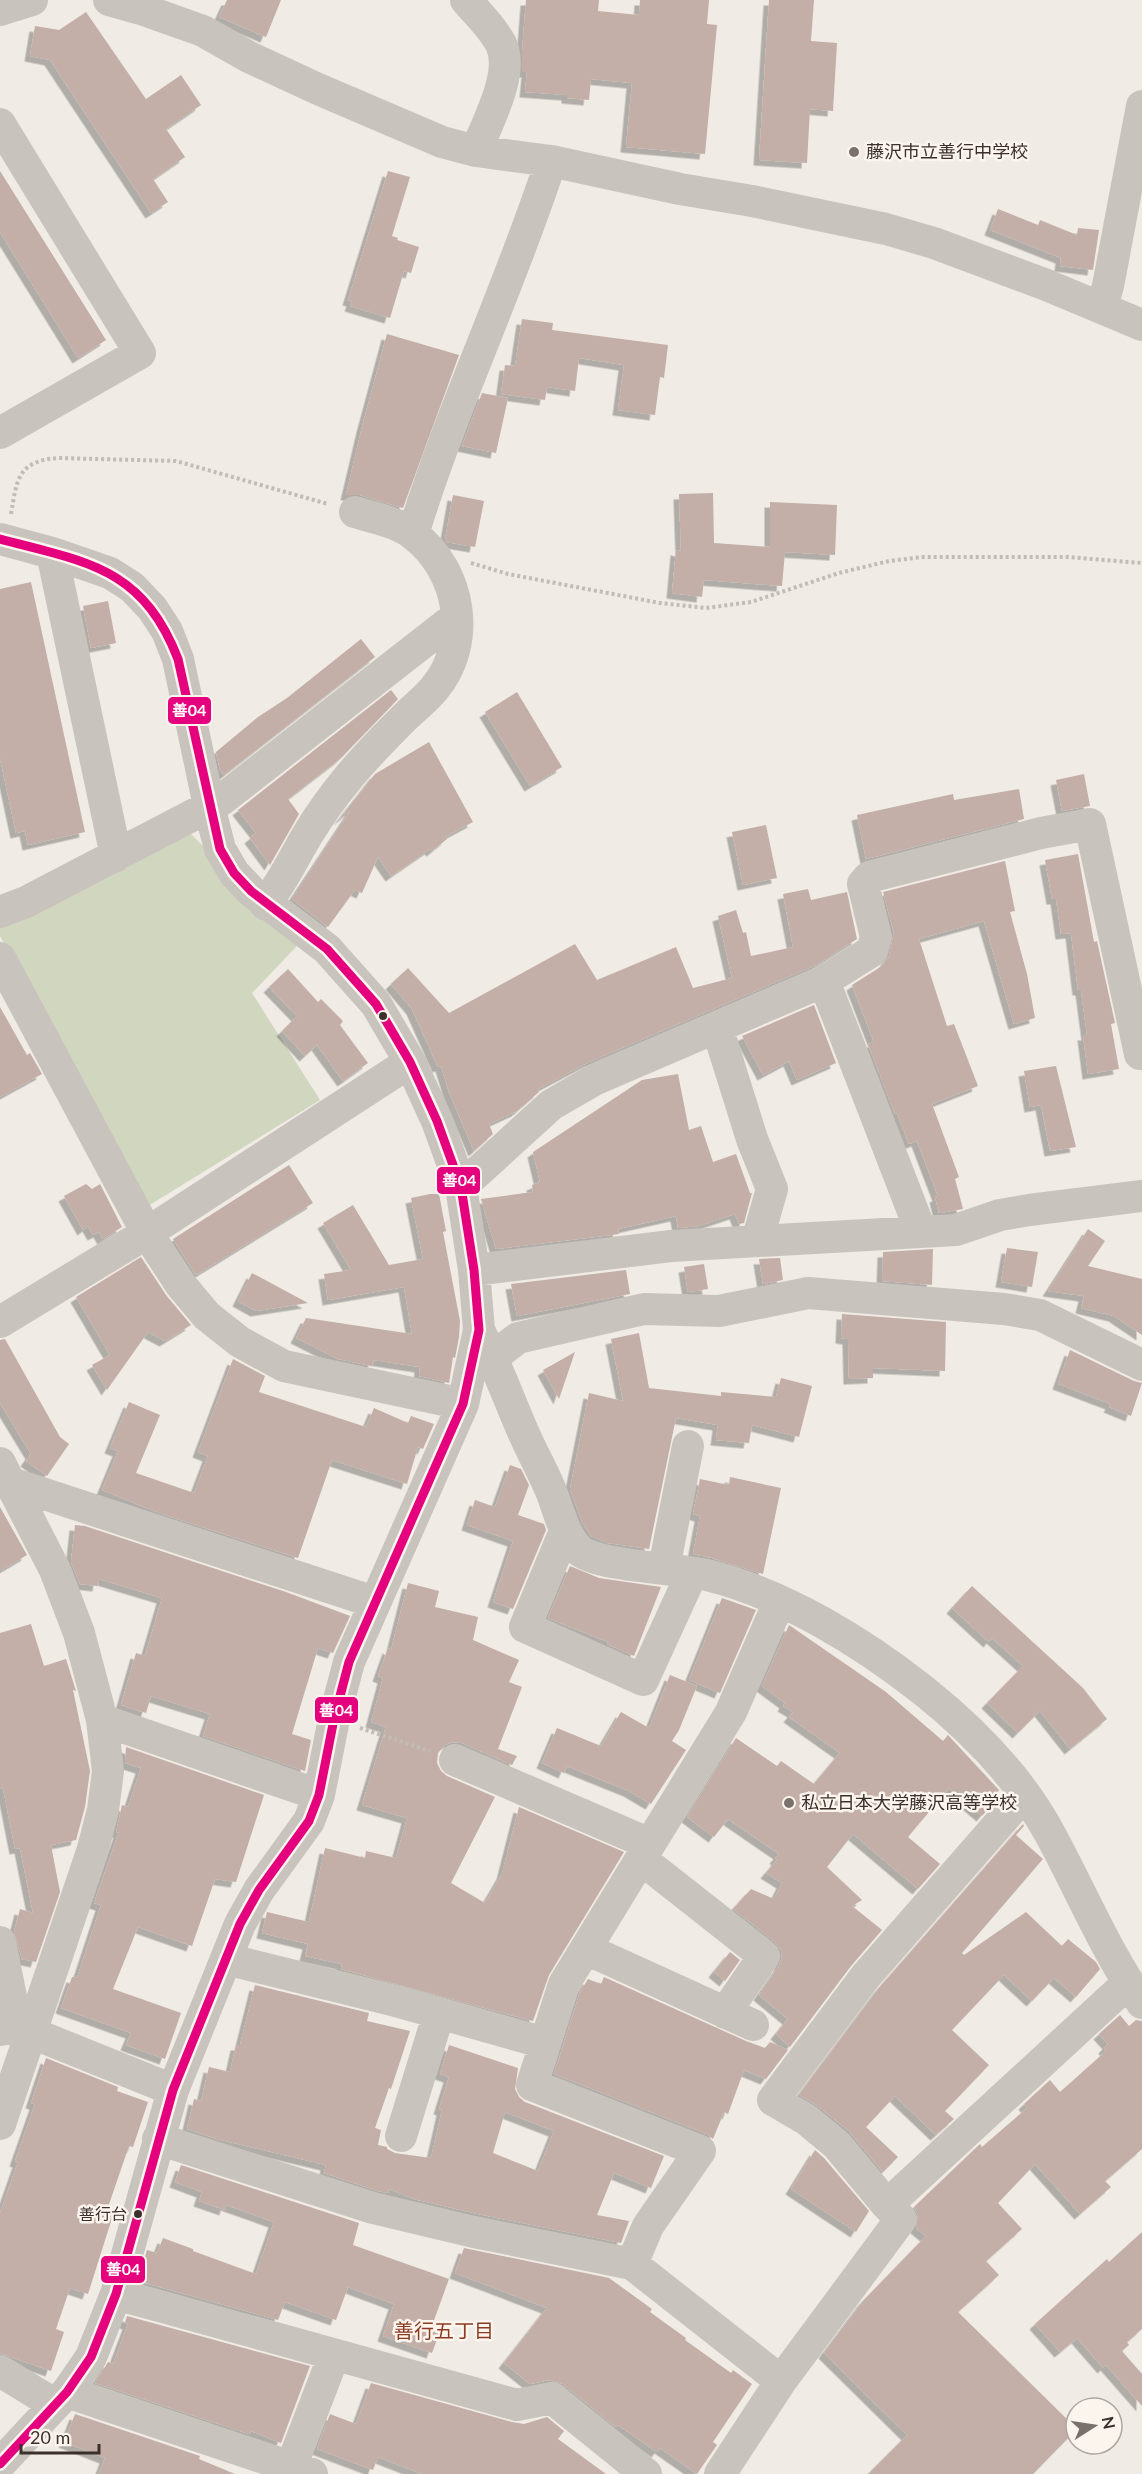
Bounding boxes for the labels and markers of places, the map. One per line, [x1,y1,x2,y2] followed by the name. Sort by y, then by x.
[866,140,1028,162] place label: 藤沢市立善行中学校
[847,145,861,159] marker: 藤沢市立善行中学校
[377,1010,389,1022] unlabelled marker
[801,1791,1017,1813] place label: 私立日本大学藤沢高等学校
[782,1796,796,1810] marker: 私立日本大学藤沢高等学校
[79,2204,127,2223] place label: 善行台
[132,2208,144,2220] marker: 善行台

